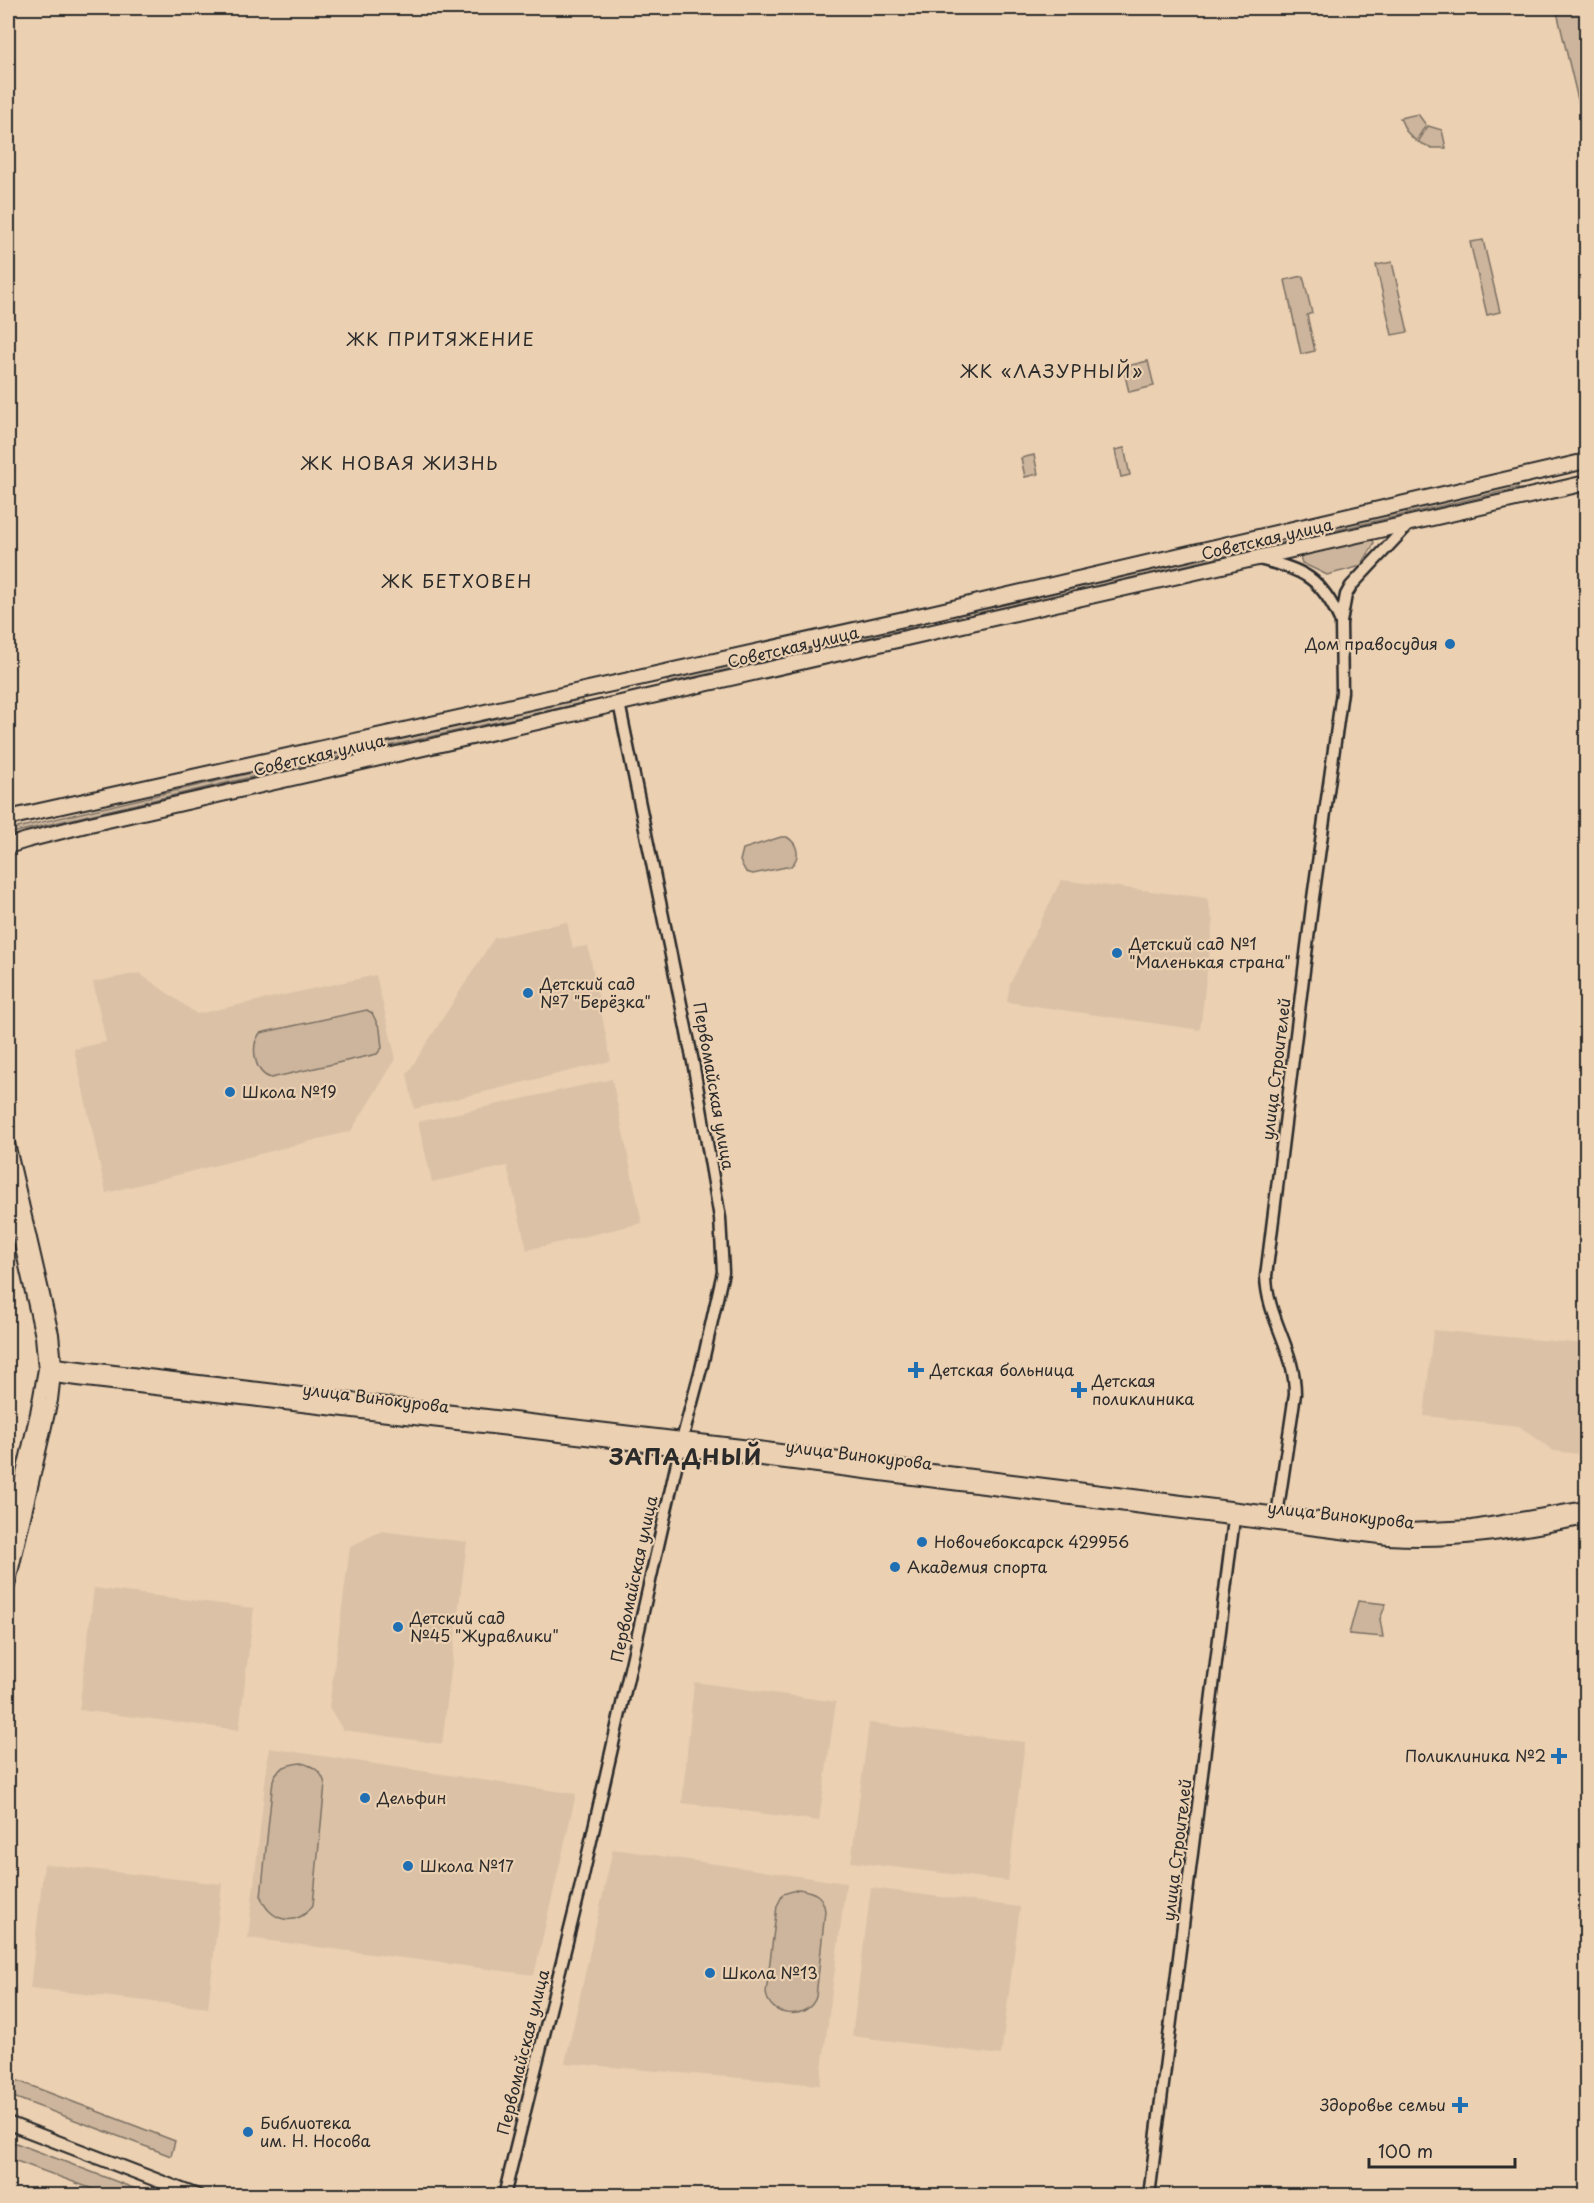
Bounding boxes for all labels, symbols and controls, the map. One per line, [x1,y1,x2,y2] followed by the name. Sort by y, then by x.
[346,325,535,352] district label: ЖК ПРИТЯЖЕНИЕ
[959,357,1144,384] district label: ЖК «ЛАЗУРНЫЙ»
[300,449,499,476] district label: ЖК НОВАЯ ЖИЗНЬ
[1199,511,1335,565] street label: Советская улица
[380,567,533,594] district label: ЖК БЕТХОВЕН
[725,619,861,673] street label: Советская улица
[1304,631,1438,655] place label: Дом правосудия
[1443,637,1457,651] marker: Дом правосудия
[251,727,387,781] street label: Советская улица
[1128,931,1291,973] place label: Детский сад №1 "Маленькая страна"
[1110,946,1124,960] marker: Детский сад №1 "Маленькая страна"
[539,971,651,1013] place label: Детский сад №7 "Берёзка"
[521,986,535,1000] marker: Детский сад №7 "Берёзка"
[1254,996,1296,1141] street label: улица Строителей
[688,1000,742,1171] street label: Первомайская улица
[242,1079,337,1103] place label: Школа №19
[223,1085,237,1099] marker: Школа №19
[929,1357,1074,1381] place label: Детская больница
[907,1361,925,1379] marker: Детская больница
[1091,1368,1194,1410] place label: Детская поликлиника
[301,1376,451,1418] street label: улица Винокурова
[1070,1381,1088,1399] marker: Детская поликлиника
[784,1433,934,1475] street label: улица Винокурова
[608,1439,763,1472] district label: ЗАПАДНЫЙ
[604,1493,662,1664] street label: Первомайская улица
[1266,1494,1416,1534] street label: улица Винокурова
[934,1529,1129,1553] place label: Новочебоксарск 429956
[915,1535,929,1549] marker: Новочебоксарск 429956
[907,1554,1048,1578] place label: Академия спорта
[888,1560,902,1574] marker: Академия спорта
[409,1605,559,1647] place label: Детский сад №45 "Журавлики"
[391,1620,405,1634] marker: Детский сад №45 "Журавлики"
[1405,1743,1546,1767] place label: Поликлиника №2
[1550,1747,1568,1765] marker: Поликлиника №2
[1155,1777,1197,1922] street label: улица Строителей
[376,1785,447,1809] place label: Дельфин
[358,1791,372,1805] marker: Дельфин
[420,1853,514,1877] place label: Школа №17
[401,1859,415,1873] marker: Школа №17
[722,1960,818,1984] place label: Школа №13
[703,1966,717,1980] marker: Школа №13
[490,1967,554,2137] street label: Первомайская улица
[1319,2092,1446,2116] place label: Здоровье семьи
[1451,2096,1469,2114] marker: Здоровье семьи
[260,2110,370,2152] place label: Библиотека им. Н. Носова
[241,2125,255,2139] marker: Библиотека им. Н. Носова
[1369,2131,1514,2169] scale bar
[1378,2137,1433,2164] text: 100 m

